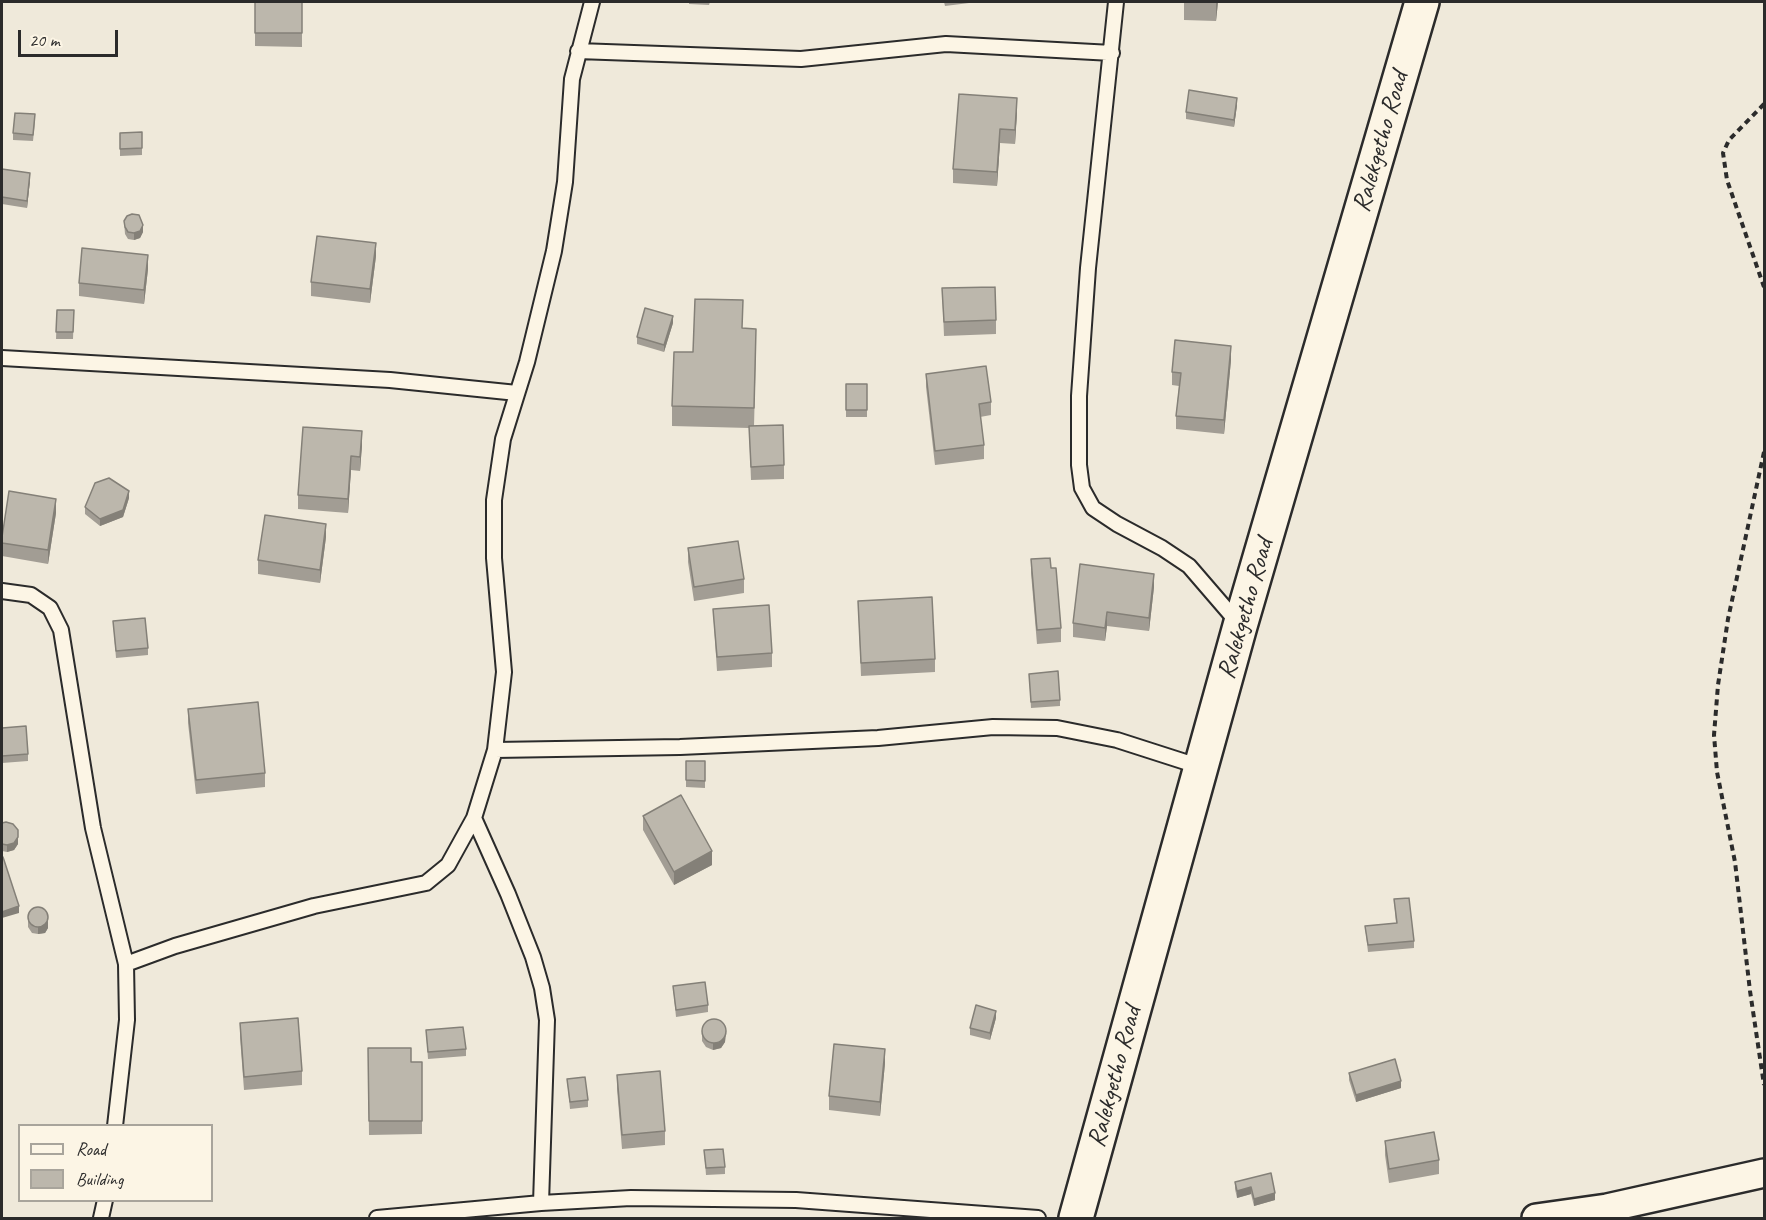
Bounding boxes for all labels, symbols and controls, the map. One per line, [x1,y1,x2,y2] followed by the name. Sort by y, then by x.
[21,18,122,56] scale bar
[29,29,60,51] text: 20 m
[1346,68,1416,216] street label: Ralekgetho Road
[1211,535,1281,683] street label: Ralekgetho Road
[1081,1003,1149,1151] street label: Ralekgetho Road
[18,1124,213,1202] legend
[76,1138,106,1160] text: Road
[76,1168,123,1190] text: Building

